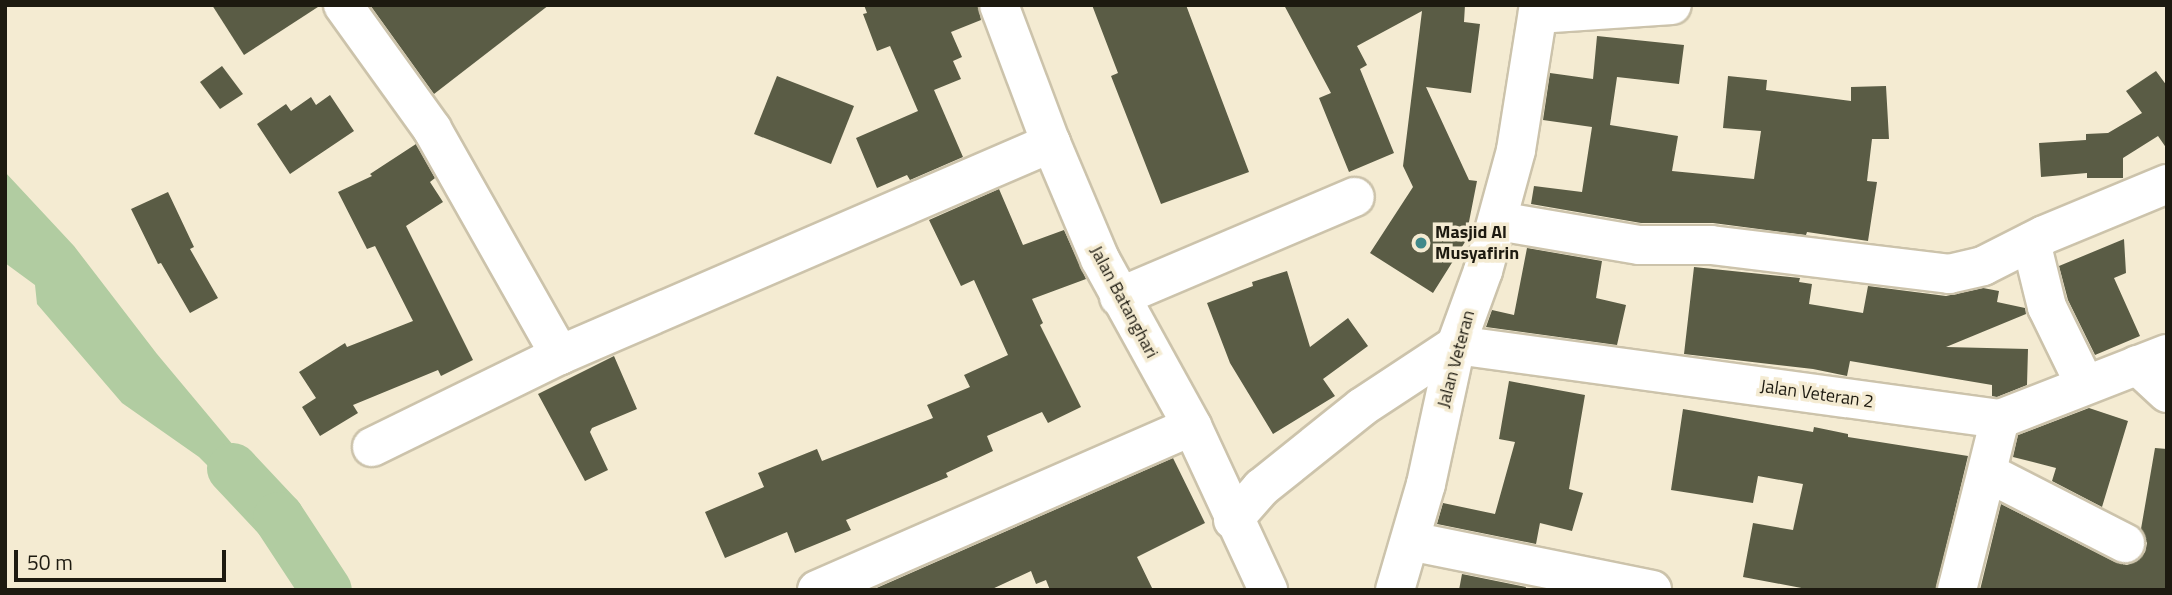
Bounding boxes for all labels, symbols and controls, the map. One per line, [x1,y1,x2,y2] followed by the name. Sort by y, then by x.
[1435,222,1519,264] place label: Masjid Al Musyafirin
[1413,235,1429,251] marker: Masjid Al Musyafirin
[1085,242,1163,362] street label: Jalan Batanghari
[1433,308,1479,410] street label: Jalan Veteran
[1759,375,1875,413] street label: Jalan Veteran 2
[18,536,229,580] scale bar
[27,546,73,578] text: 50 m

